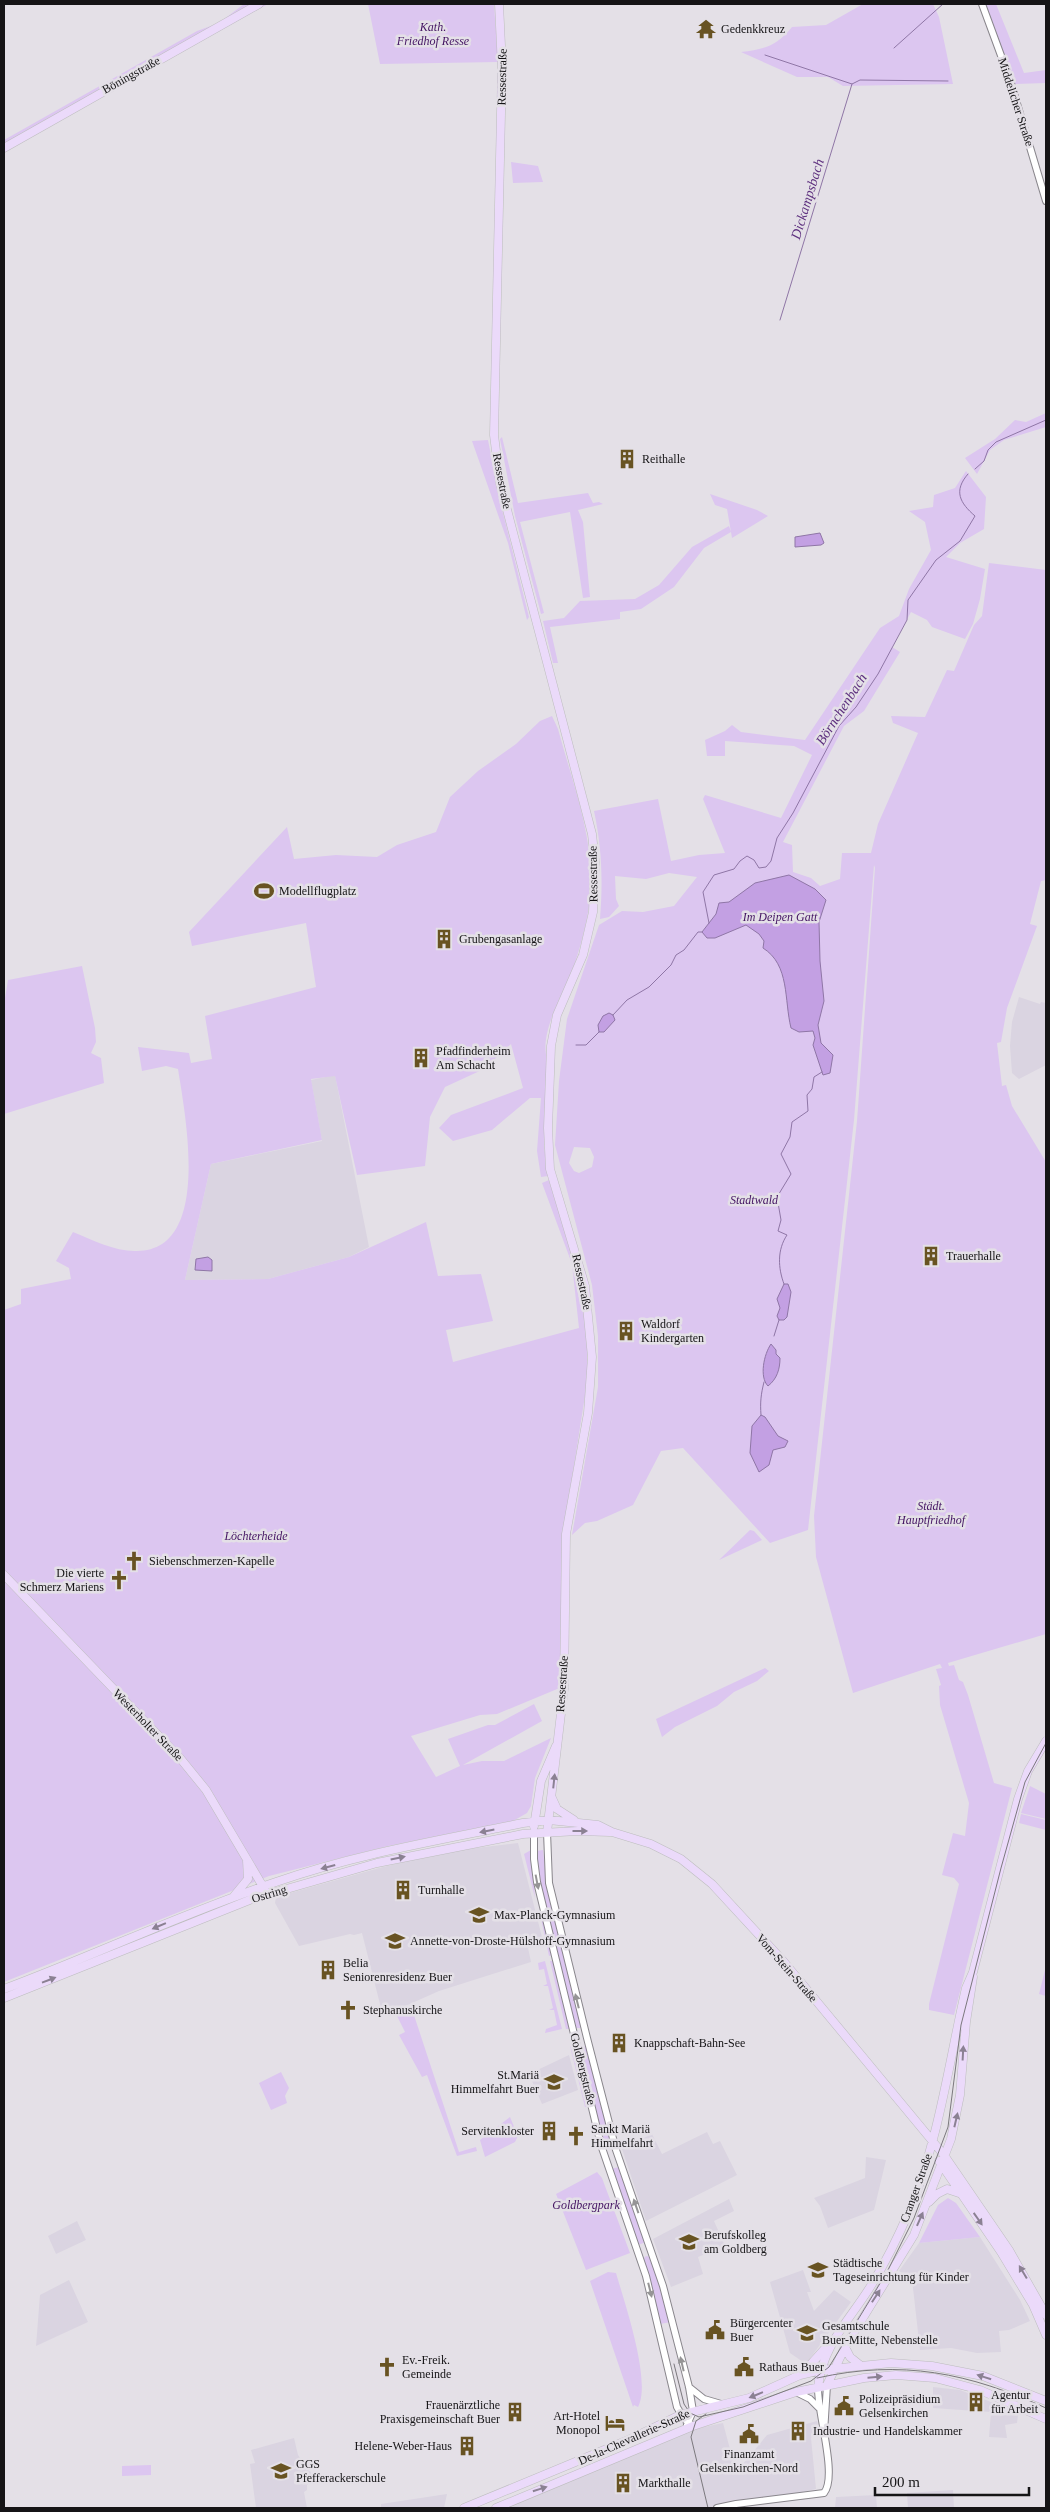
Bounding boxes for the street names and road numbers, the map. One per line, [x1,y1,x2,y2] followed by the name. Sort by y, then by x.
[495,49,509,105] street label: Ressestraße
[100,53,162,97] street label: Böningstraße
[995,56,1037,148] street label: Middelicher Straße
[490,452,514,510] street label: Ressestraße
[586,846,600,902] street label: Ressestraße
[569,1253,595,1311] street label: Ressestraße
[553,1655,571,1713] street label: Ressestraße
[110,1686,186,1764] street label: Westerholter Straße
[250,1882,288,1906] street label: Ostring
[754,1931,820,2005] street label: Vom-Stein-Straße
[567,2032,599,2106] street label: Goldbergstraße
[897,2152,935,2224] street label: Cranger Straße
[576,2406,692,2468] street label: De-la-Chevallerie-Straße

